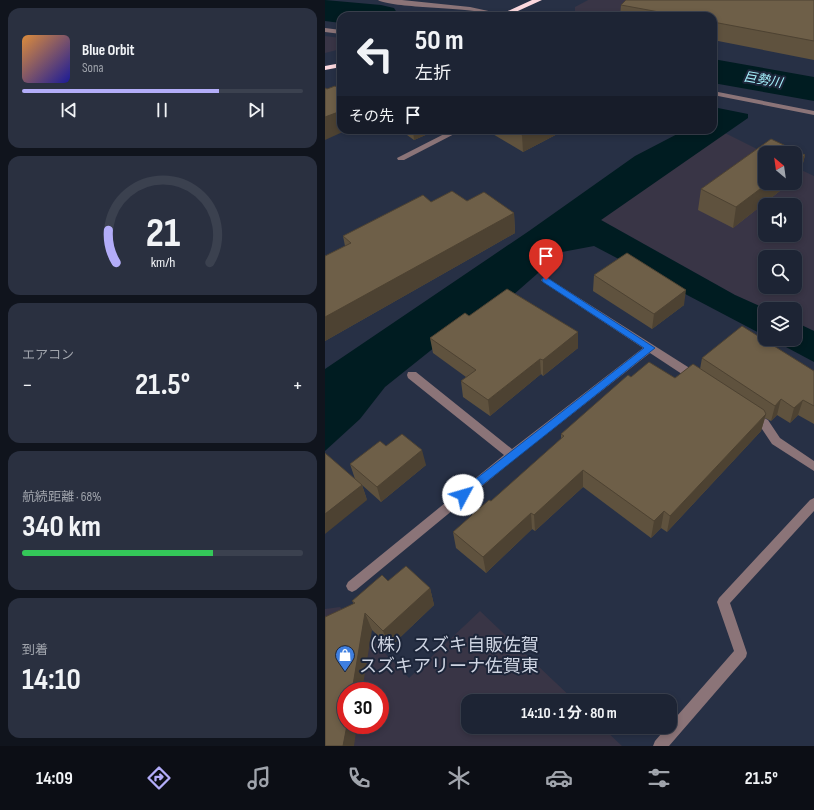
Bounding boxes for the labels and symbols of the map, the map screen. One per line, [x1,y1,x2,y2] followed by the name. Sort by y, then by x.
[742,69,786,92] water label: 巨勢川
[758,146,802,190] north arrow
[529,239,563,280] pin
[442,474,484,516] position arrow
[359,635,539,677] place label: （株）スズキ自販佐賀 スズキアリーナ佐賀東
[334,644,356,672] shop icon: （株）スズキ自販佐賀 スズキアリーナ佐賀東
[337,682,389,734] speed limit sign: 30

